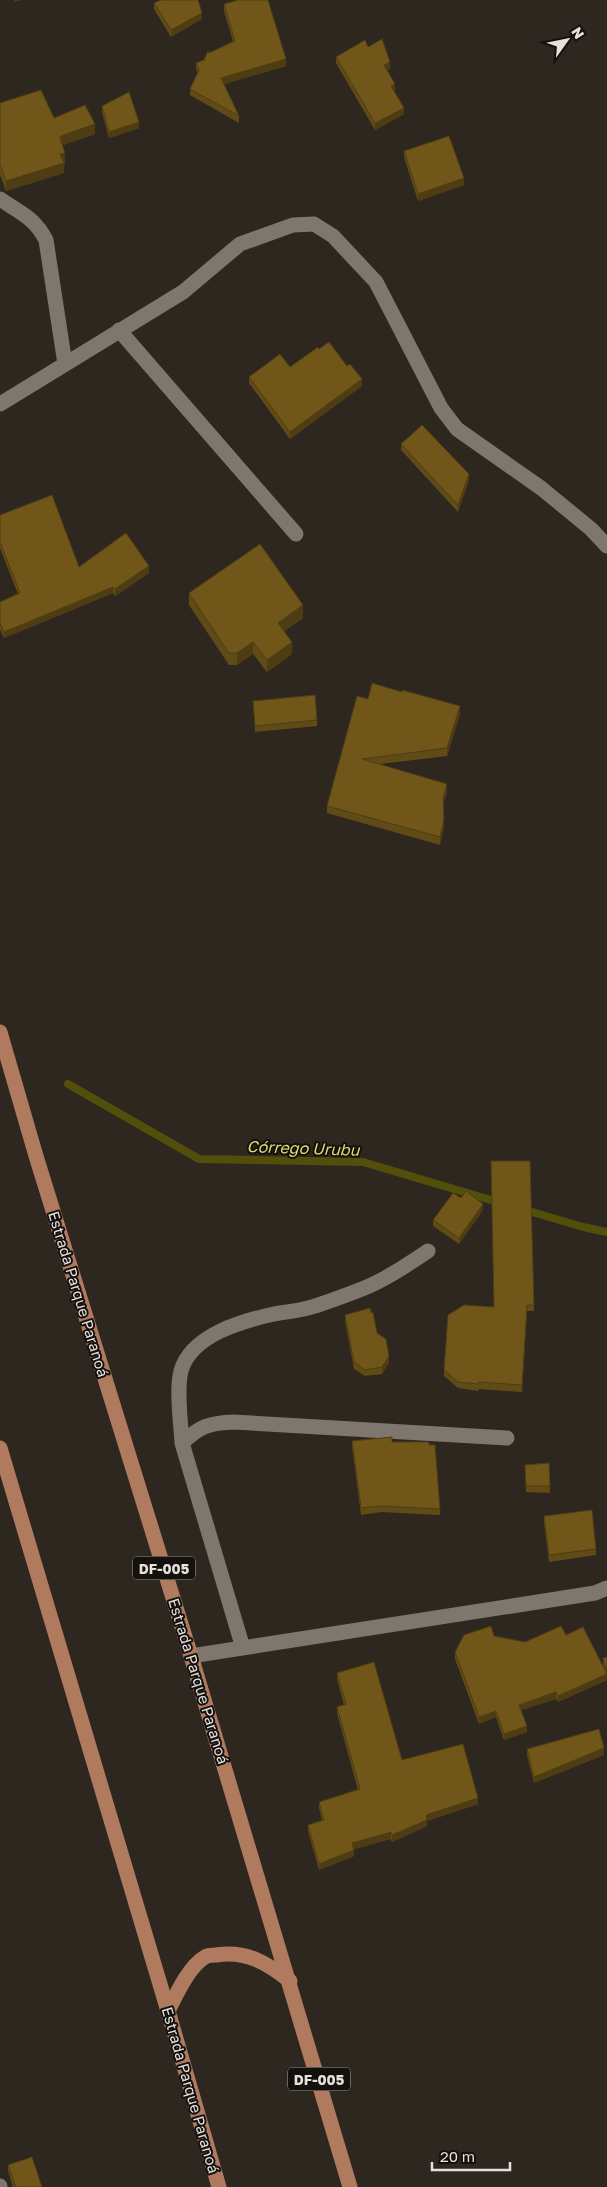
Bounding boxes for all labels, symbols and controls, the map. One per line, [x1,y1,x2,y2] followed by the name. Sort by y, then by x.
[542,15,592,65] north arrow
[568,24,588,42] text: N
[246,1136,361,1160] water label: Córrego Urubu
[45,1209,113,1379] street label: Estrada Parque Paranoá
[133,1556,195,1580] road number: DF-005
[165,1596,233,1766] street label: Estrada Parque Paranoá
[159,2005,223,2175] street label: Estrada Parque Paranoá
[288,2068,350,2090] road number: DF-005
[432,2140,510,2172] scale bar
[440,2147,475,2165] text: 20 m

